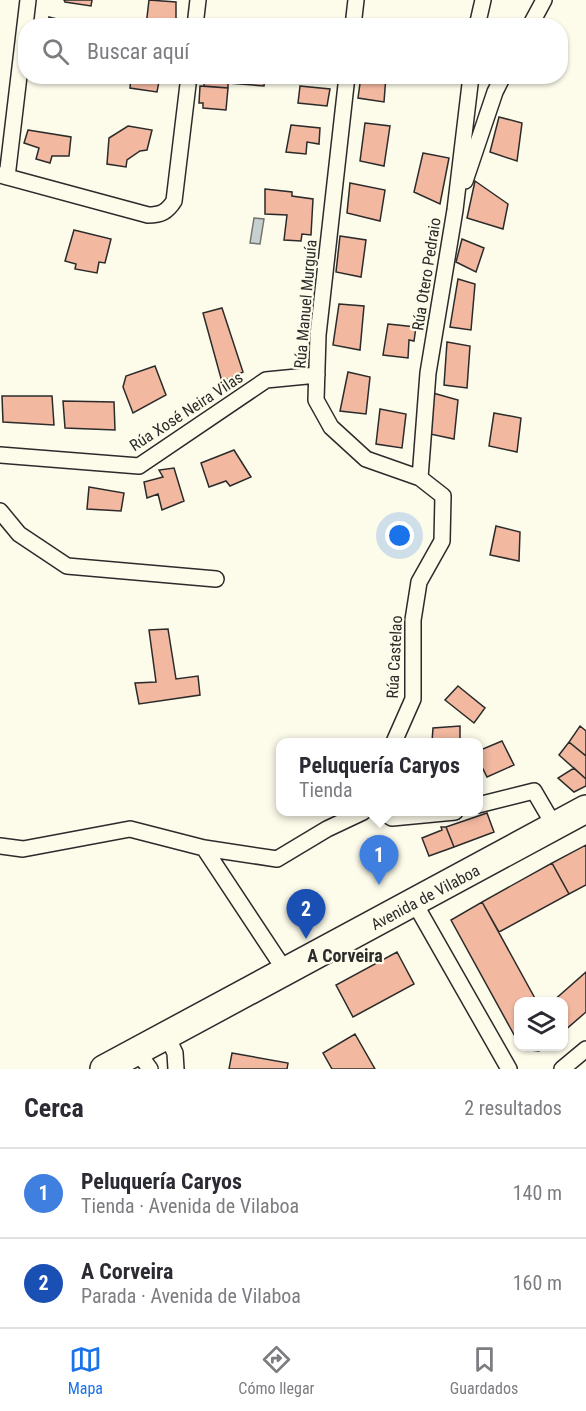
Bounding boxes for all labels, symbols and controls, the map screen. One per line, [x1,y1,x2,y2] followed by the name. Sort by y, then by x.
[18,18,568,84] search box
[39,35,72,68] icon: search
[87,39,190,64] text: Buscar aquí
[408,216,445,332] street label: Rúa Otero Pedraio
[290,239,321,369] street label: Rúa Manuel Murguía
[126,368,246,455] street label: Rúa Xosé Neira Vilas
[385,521,414,550] your location
[383,615,406,699] street label: Rúa Castelao
[276,738,483,816] popup
[299,753,460,778] text: Peluquería Caryos
[299,778,353,802] text: Tienda
[360,836,398,885] pin: 1
[368,861,483,934] street label: Avenida de Vilaboa
[286,890,326,939] pin: 2
[307,945,383,966] district label: A Corveira
[514,997,568,1051] map controls
[514,997,568,1051] button: layers
[24,1093,84,1123] text: Cerca
[464,1096,562,1120] text: 2 resultados
[81,1169,242,1194] text: Peluquería Caryos
[38,1181,49,1205] text: 1
[513,1181,562,1205] text: 140 m
[81,1194,299,1218] text: Tienda · Avenida de Vilaboa
[81,1259,173,1284] text: A Corveira
[38,1271,49,1295] text: 2
[513,1271,562,1295] text: 160 m
[81,1284,301,1308] text: Parada · Avenida de Vilaboa
[68,1343,103,1398] tab: Mapa
[238,1343,314,1398] tab: Cómo llegar
[450,1343,518,1398] tab: Guardados

